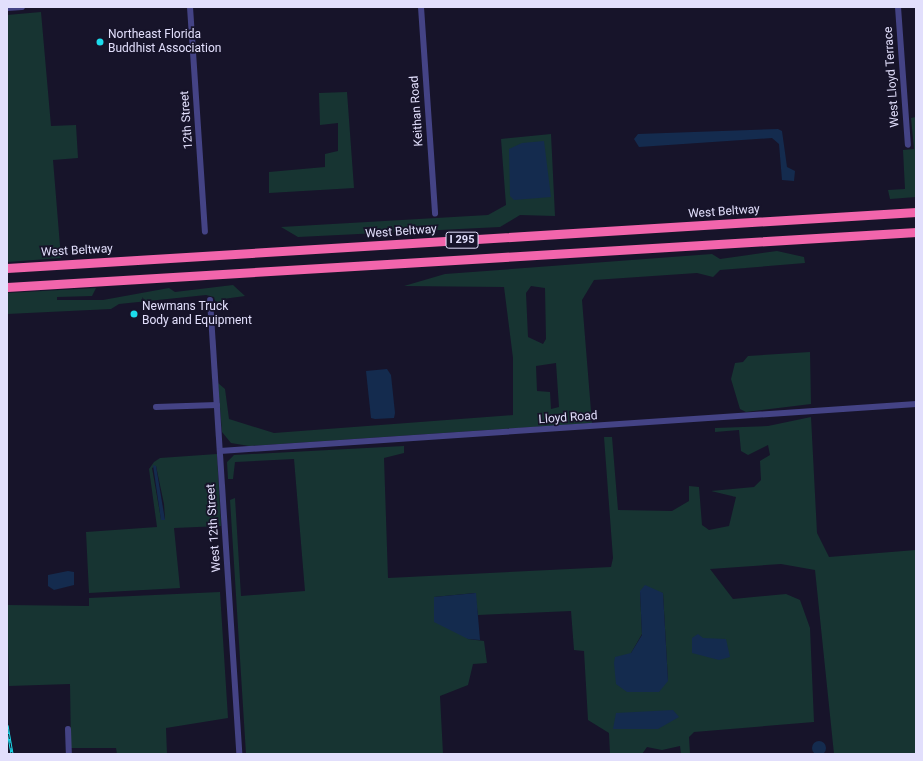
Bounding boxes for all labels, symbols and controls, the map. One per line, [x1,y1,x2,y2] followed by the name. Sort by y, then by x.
[881,26,903,128] street label: West Lloyd Terrace
[108,28,221,56] place label: Northeast Florida Buddhist Association
[95,37,105,47] marker: Northeast Florida Buddhist Association
[407,75,427,147] street label: Keithan Road
[178,90,196,150] street label: 12th Street
[688,202,760,222] street label: West Beltway
[365,222,437,242] street label: West Beltway
[445,231,479,249] road number: I 295
[41,242,113,260] street label: West Beltway
[142,300,252,328] place label: Newmans Truck Body and Equipment
[129,309,139,319] marker: Newmans Truck Body and Equipment
[538,409,598,427] street label: Lloyd Road
[204,483,224,573] street label: West 12th Street

